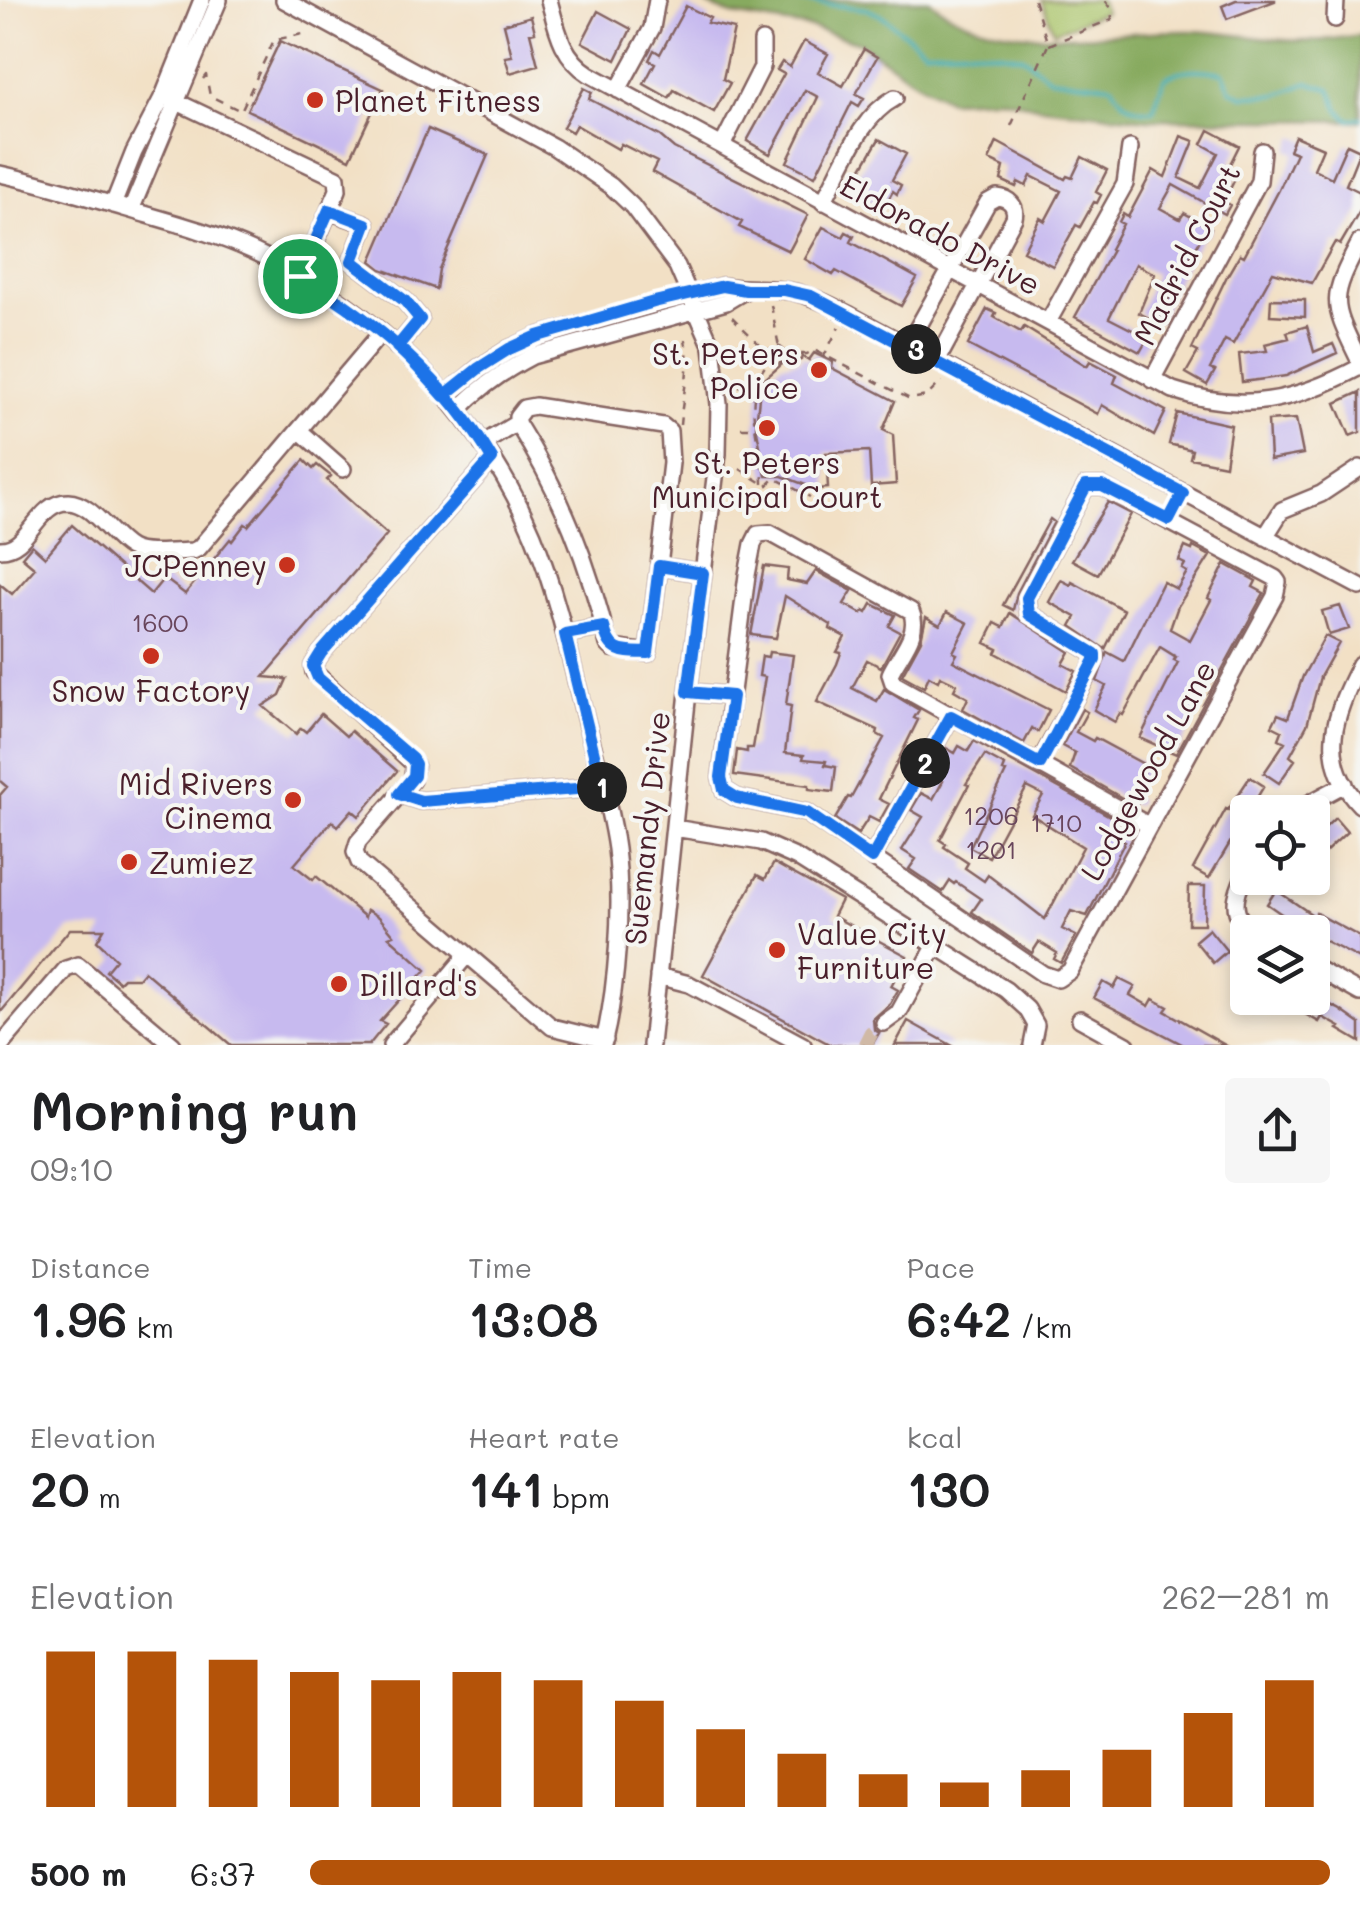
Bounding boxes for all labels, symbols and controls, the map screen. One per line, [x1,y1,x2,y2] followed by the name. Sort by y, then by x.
[335,80,541,120] place label: Planet Fitness
[304,89,326,111] marker: Planet Fitness
[1123,157,1249,351] street label: Madrid Court
[834,164,1048,304] street label: Eldorado Drive
[258,234,343,319] pin
[273,249,328,304] icon: arrive
[891,324,941,374] pin: 3
[908,331,924,367] text: 3
[652,333,799,407] place label: St. Peters Police
[808,359,830,381] marker: St. Peters Police
[756,417,778,439] marker: St. Peters Municipal Court
[651,442,883,516] place label: St. Peters Municipal Court
[125,545,267,585] place label: JCPenney
[276,554,298,576] marker: JCPenney
[131,606,189,638] house number: 1600
[140,645,162,667] marker: Snow Factory
[1070,653,1224,887] street label: Lodgewood Lane
[52,670,251,710] place label: Snow Factory
[614,709,678,947] street label: Suemandy Drive
[900,738,950,788] pin: 2
[917,745,933,781] text: 2
[577,762,627,812] pin: 1
[119,763,273,837] place label: Mid Rivers Cinema
[596,769,608,805] text: 1
[282,789,304,811] marker: Mid Rivers Cinema
[1230,795,1330,1015] map controls
[1230,795,1330,895] button: locate
[963,799,1019,831] house number: 1206
[1030,806,1082,838] house number: 1710
[965,833,1017,865] house number: 1201
[149,842,254,882] place label: Zumiez
[118,851,140,873] marker: Zumiez
[797,913,947,987] place label: Value City Furniture
[1230,915,1330,1015] button: layers
[766,939,788,961] marker: Value City Furniture
[359,964,478,1004] place label: Dillard's
[328,973,350,995] marker: Dillard's
[30,1073,358,1145] text: Morning run
[1225,1078,1330,1183] button: share
[30,1147,113,1189] text: 09:10
[30,1249,151,1285] text: Distance
[468,1249,532,1285] text: Time
[907,1249,975,1285] text: Pace
[30,1285,128,1351] text: 1.96
[468,1285,598,1351] text: 13:08
[907,1285,1011,1351] text: 6:42
[128,1309,174,1345] text: km
[1011,1309,1072,1345] text: /km
[30,1419,156,1455] text: Elevation
[468,1419,620,1455] text: Heart rate
[907,1419,962,1455] text: kcal
[30,1455,90,1521] text: 20
[468,1455,544,1521] text: 141
[907,1455,990,1521] text: 130
[90,1479,121,1515] text: m
[544,1479,610,1515] text: bpm
[30,1575,174,1617] text: Elevation
[1162,1575,1330,1617] text: 262–281 m
[30,1852,127,1894] text: 500 m
[190,1852,256,1894] text: 6:37

